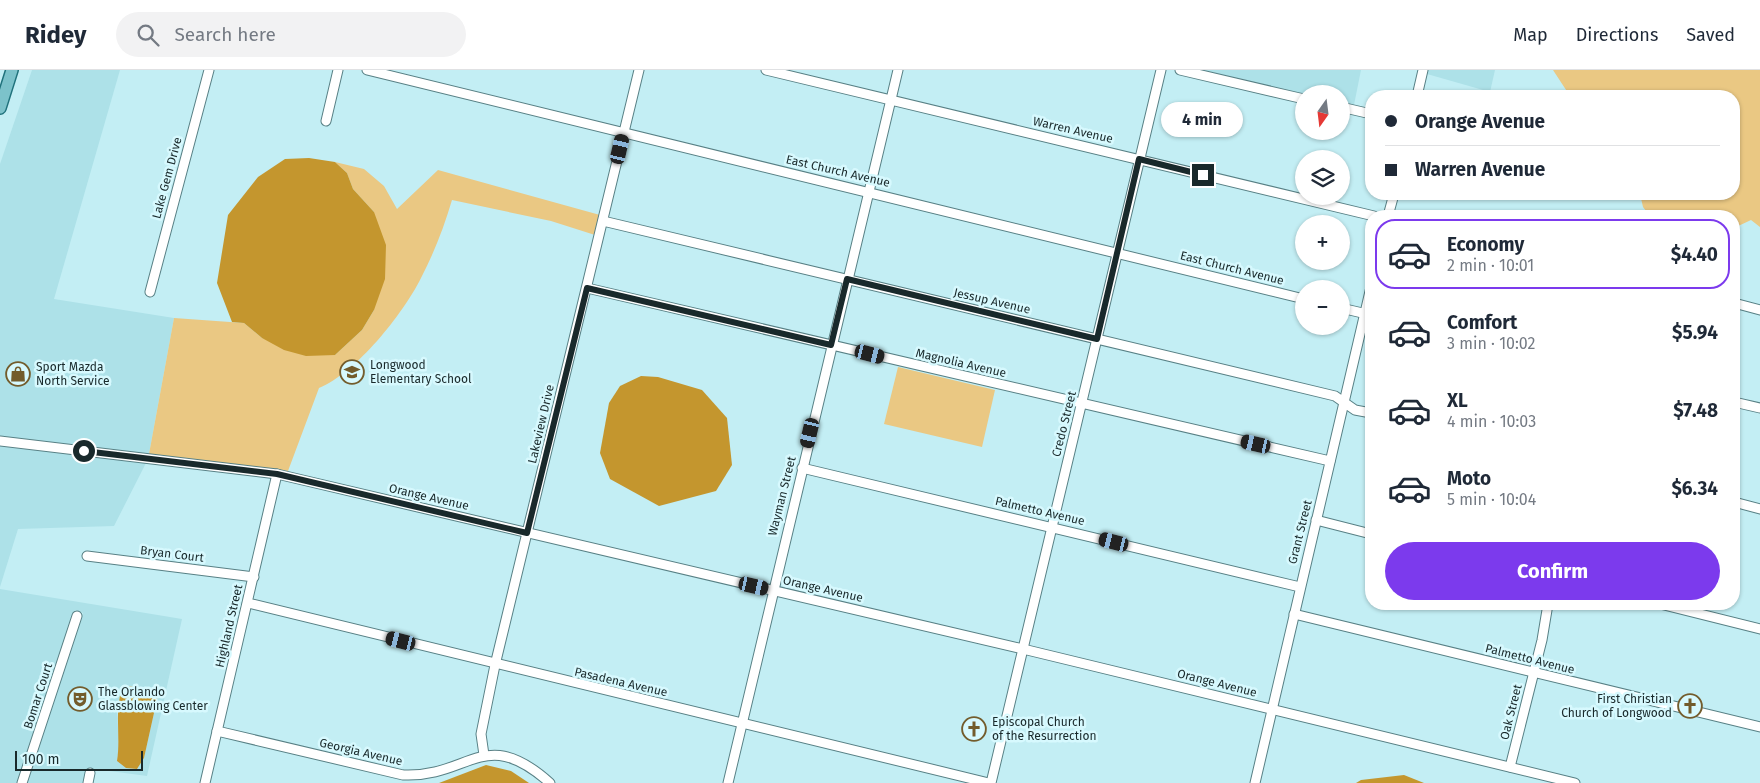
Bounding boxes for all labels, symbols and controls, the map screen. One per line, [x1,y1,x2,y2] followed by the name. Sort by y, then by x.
[116,12,466,57] search box
[25,21,86,49] text: Ridey
[134,21,162,49] icon: search
[174,23,276,46] text: Search here
[1513,24,1548,46] text: Map
[1576,24,1658,46] text: Directions
[1686,24,1735,46] text: Saved
[1295,85,1350,140] north arrow
[1295,85,1350,335] map controls
[1162,102,1244,138] callout: 4 min
[1182,110,1222,129] text: 4 min
[1415,110,1545,133] text: Orange Avenue
[1032,114,1114,146] street label: Warren Avenue
[609,133,630,165] car
[149,136,185,220] street label: Lake Gem Drive
[1295,150,1350,205] button: layers
[785,152,891,190] street label: East Church Avenue
[1415,158,1545,181] text: Warren Avenue
[1192,164,1214,186] route end
[1295,215,1350,270] button: +
[1387,232,1432,277] icon: car
[1447,233,1524,256] text: Economy
[1671,243,1718,266] text: $4.40
[1179,248,1285,288] street label: East Church Avenue
[1447,256,1534,275] text: 2 min · 10:01
[1295,280,1350,335] button: −
[952,285,1032,317] street label: Jessup Avenue
[1387,310,1432,355] icon: car
[1447,311,1517,334] text: Comfort
[1672,321,1718,344] text: $5.94
[1447,334,1536,353] text: 3 min · 10:02
[853,343,886,365] car
[914,346,1008,380] street label: Magnolia Avenue
[370,358,472,386] place label: Longwood Elementary School
[339,359,365,385] school or university icon: Longwood Elementary School
[36,360,109,388] place label: Sport Mazda North Service
[5,361,31,387] shop icon: Sport Mazda North Service
[525,383,557,465] street label: Lakeview Drive
[1387,388,1432,433] icon: car
[1049,389,1079,458] street label: Credo Street
[1447,389,1468,412] text: XL
[1673,399,1718,422] text: $7.48
[1447,412,1536,431] text: 4 min · 10:03
[799,417,820,449] car
[1239,433,1272,455] car
[73,440,95,462] route start
[765,454,799,537] street label: Wayman Street
[1387,466,1432,511] icon: car
[1447,467,1491,490] text: Moto
[1671,477,1718,500] text: $6.34
[388,481,470,513] street label: Orange Avenue
[1447,490,1536,509] text: 5 min · 10:04
[994,494,1086,528] street label: Palmetto Avenue
[1285,498,1315,565] street label: Grant Street
[1097,531,1130,553] car
[1385,542,1720,600] button: Confirm
[139,543,205,565] street label: Bryan Court
[782,573,864,605] street label: Orange Avenue
[737,575,770,597] car
[213,582,246,669] street label: Highland Street
[384,630,417,652] car
[1484,641,1576,677] street label: Palmetto Avenue
[21,661,55,731] street label: Bomar Court
[573,664,669,700] street label: Pasadena Avenue
[1176,666,1258,700] street label: Orange Avenue
[1497,682,1525,741] street label: Oak Street
[98,685,208,713] place label: The Orlando Glassblowing Center
[67,686,93,712] theatre icon: The Orlando Glassblowing Center
[1561,692,1672,720] place label: First Christian Church of Longwood
[1677,693,1703,719] church icon: First Christian Church of Longwood
[992,715,1096,743] place label: Episcopal Church of the Resurrection
[961,716,987,742] church icon: Episcopal Church of the Resurrection
[318,736,404,768] street label: Georgia Avenue
[15,748,142,771] scale bar
[22,751,59,768] text: 100 m

